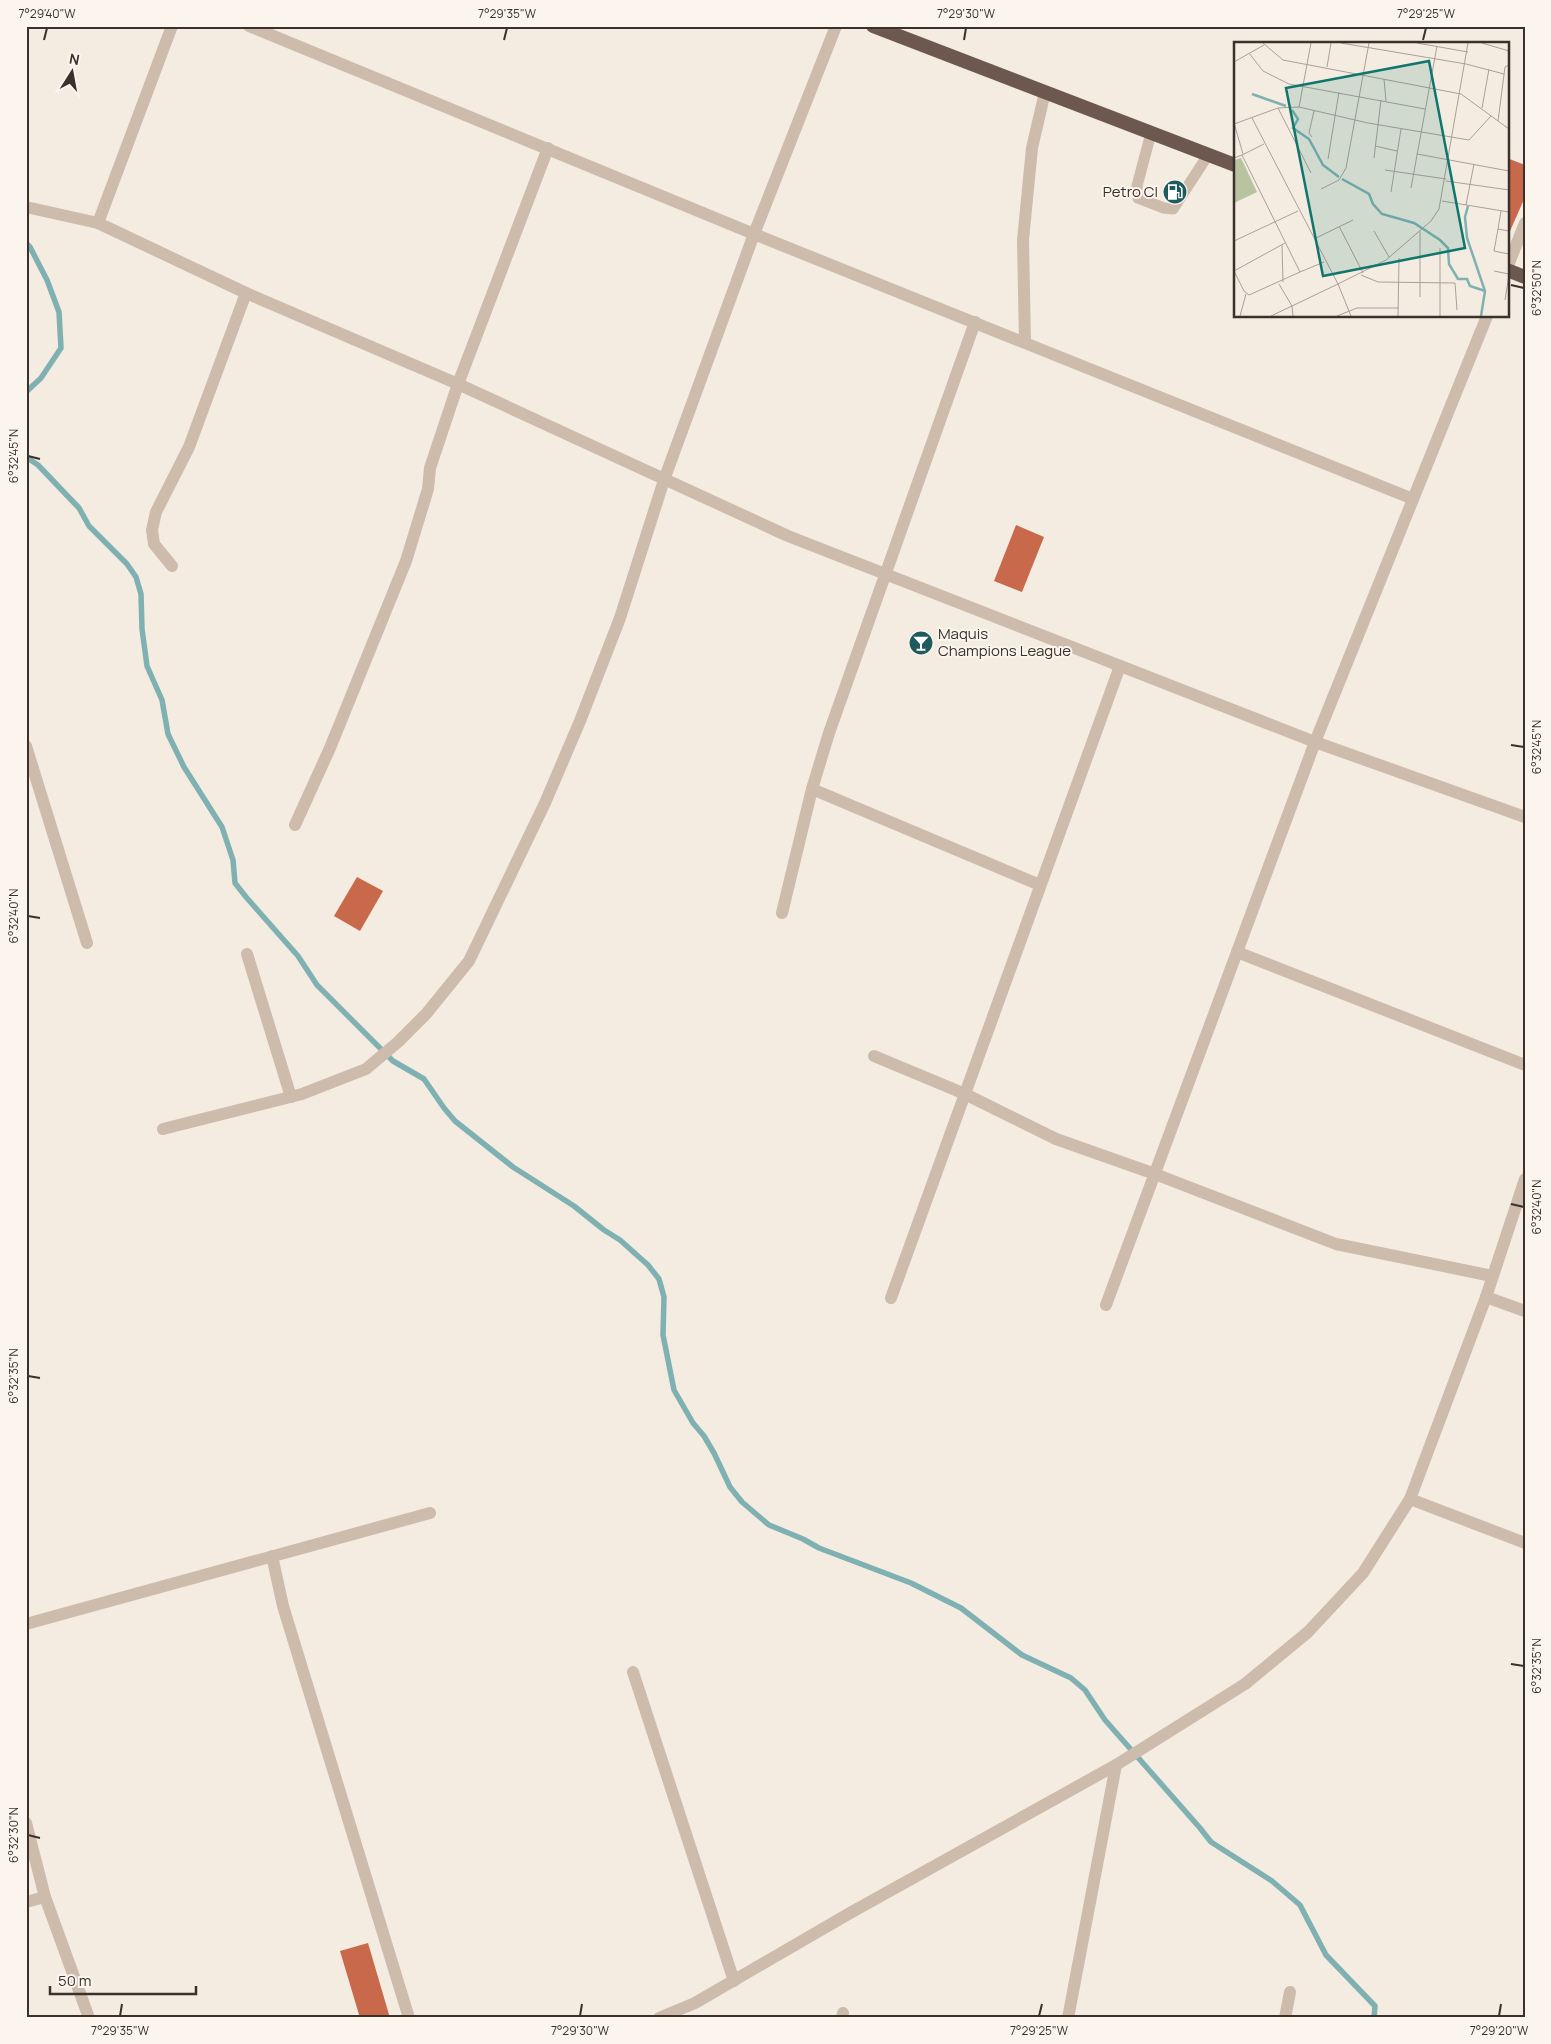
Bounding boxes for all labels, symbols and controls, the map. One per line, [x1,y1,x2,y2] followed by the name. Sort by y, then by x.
[18,5,76,22] text: 7°29'40"W
[478,5,537,22] text: 7°29'35"W
[937,5,996,22] text: 7°29'30"W
[1397,5,1456,22] text: 7°29'25"W
[1234,42,1508,318] inset map
[48,48,98,98] north arrow
[68,48,81,69] text: N
[1162,179,1188,205] fuel station icon: Petro CI
[1103,181,1158,202] place label: Petro CI
[1528,260,1545,316] text: 6°32'50"N
[5,429,22,483] text: 6°32'45"N
[938,623,1071,661] place label: Maquis Champions League
[908,630,934,656] bar icon: Maquis Champions League
[1528,720,1545,774] text: 6°32'45"N
[5,889,22,943] text: 6°32'40"N
[1528,1180,1545,1234] text: 6°32'40"N
[5,1348,22,1404] text: 6°32'35"N
[1528,1638,1545,1694] text: 6°32'35"N
[5,1807,22,1863] text: 6°32'30"N
[50,1964,196,1996] scale bar
[58,1970,92,1991] text: 50 m
[91,2022,150,2039] text: 7°29'35"W
[551,2022,610,2039] text: 7°29'30"W
[1010,2022,1069,2039] text: 7°29'25"W
[1470,2022,1529,2039] text: 7°29'20"W

